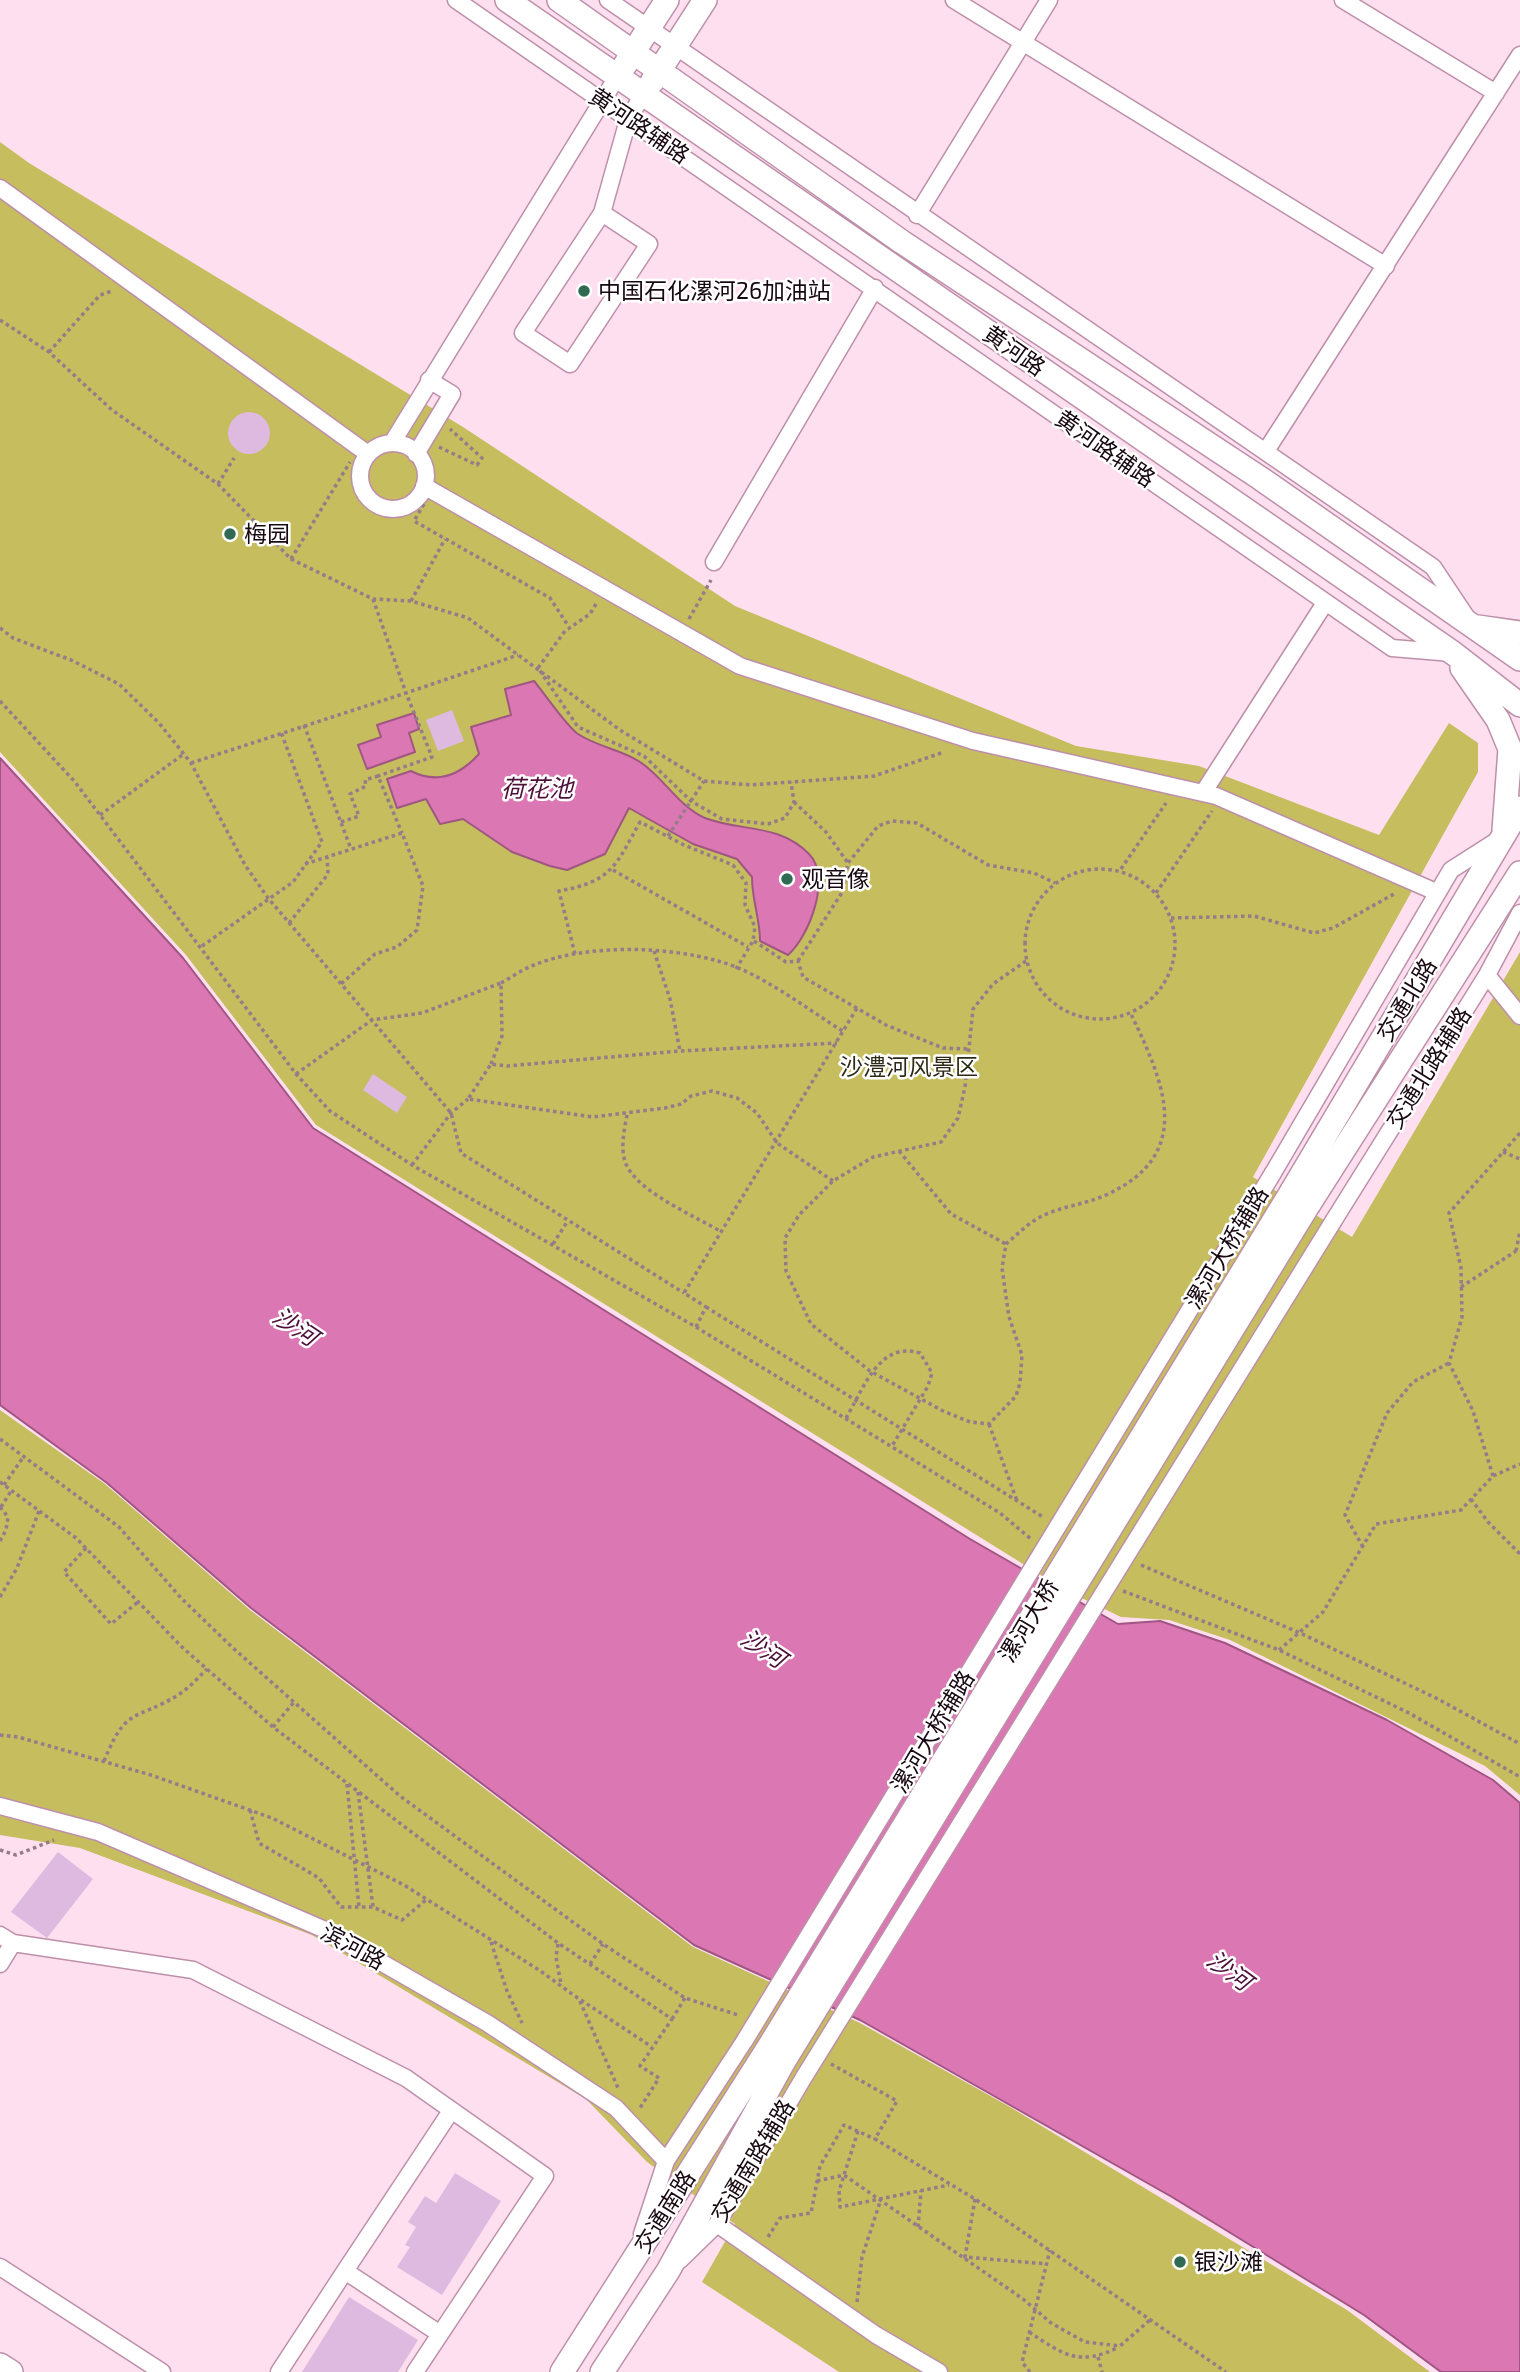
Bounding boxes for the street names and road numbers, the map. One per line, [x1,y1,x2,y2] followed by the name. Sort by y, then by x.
[584,82,694,170] street label: 黄河路辅路
[978,320,1050,382] street label: 黄河路
[1050,405,1160,493] street label: 黄河路辅路
[1371,953,1443,1047] street label: 交通北路
[1381,1002,1477,1134] street label: 交通北路辅路
[1180,1182,1274,1314] street label: 漯河大桥辅路
[993,1574,1065,1668] street label: 漯河大桥
[886,1666,980,1798] street label: 漯河大桥辅路
[316,1918,390,1976] street label: 滨河路
[706,2095,800,2227] street label: 交通南路辅路
[629,2166,701,2258] street label: 交通南路

